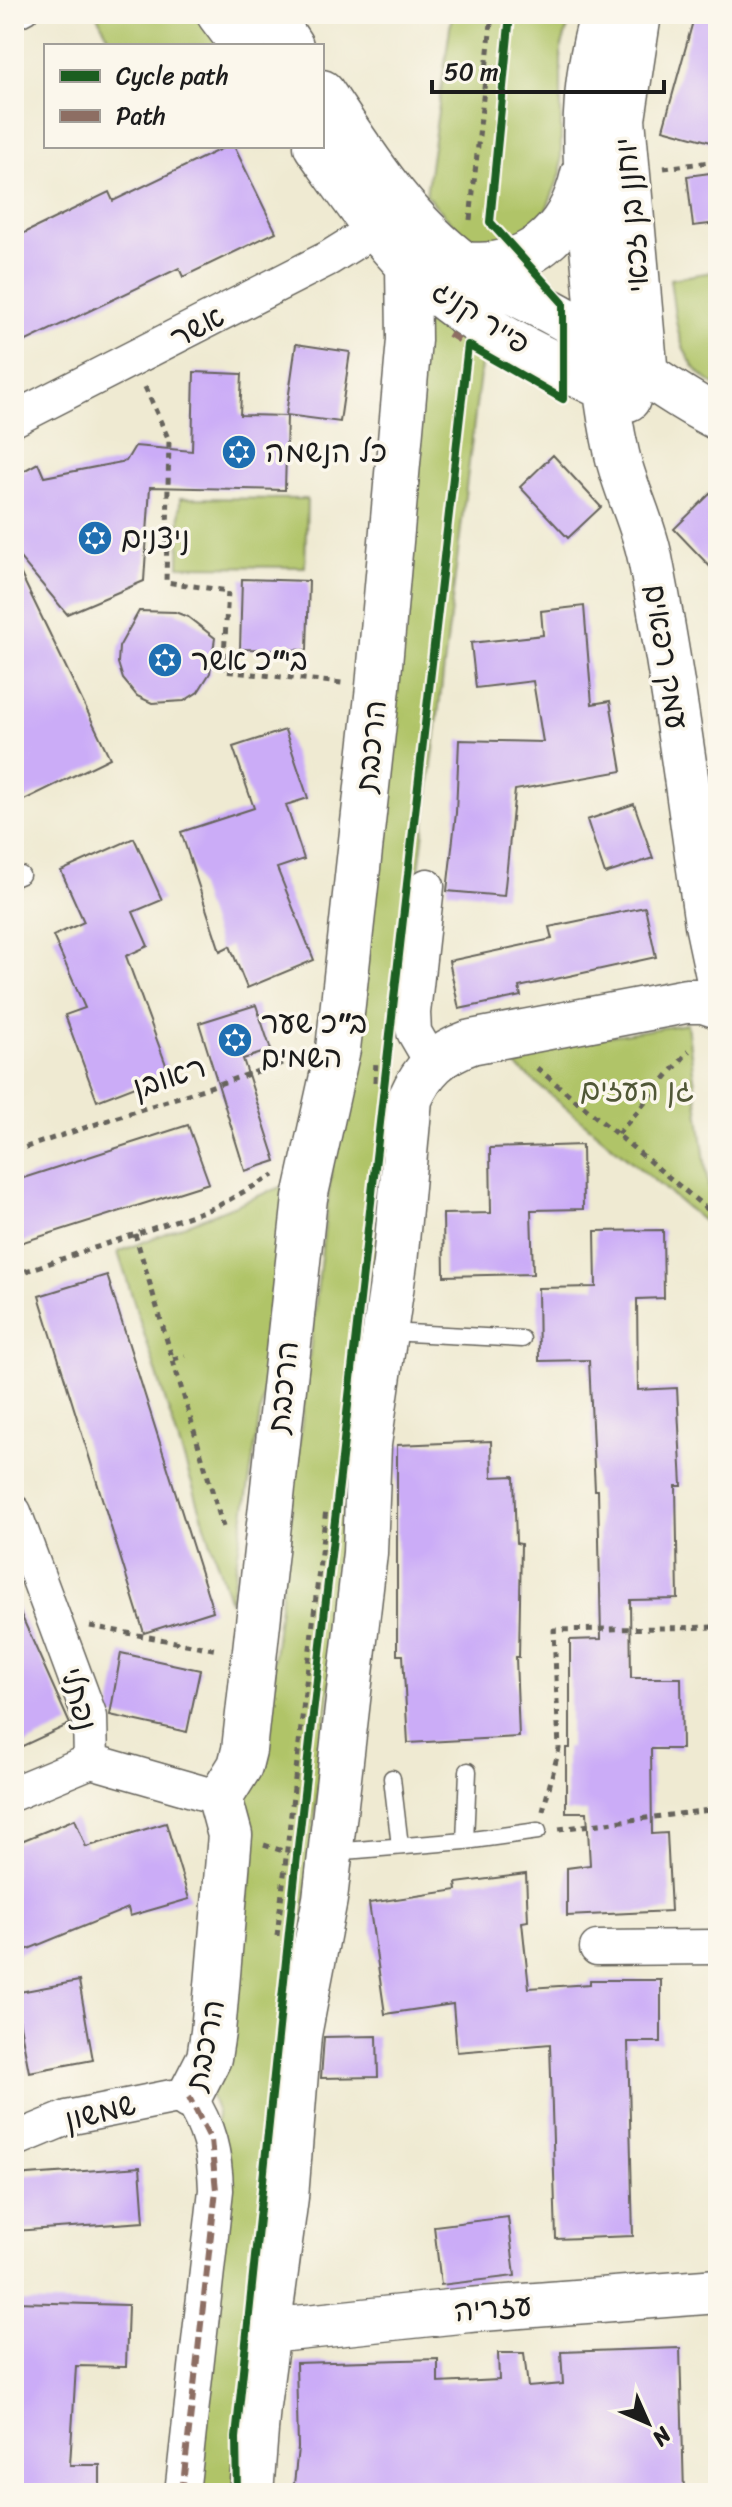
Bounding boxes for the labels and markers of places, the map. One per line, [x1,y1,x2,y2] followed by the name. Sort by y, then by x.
[265,425,387,479] place label: כל הנשמה
[220,433,258,471] synagogue icon: כל הנשמה
[121,511,190,565] place label: ניצנים
[76,519,114,557] synagogue icon: ניצנים
[191,633,308,687] place label: בי"כ אשר
[146,641,184,679] synagogue icon: בי"כ אשר
[261,996,367,1084] place label: ב"כ שער השמים
[216,1021,254,1059] synagogue icon: ב"כ שער השמים

